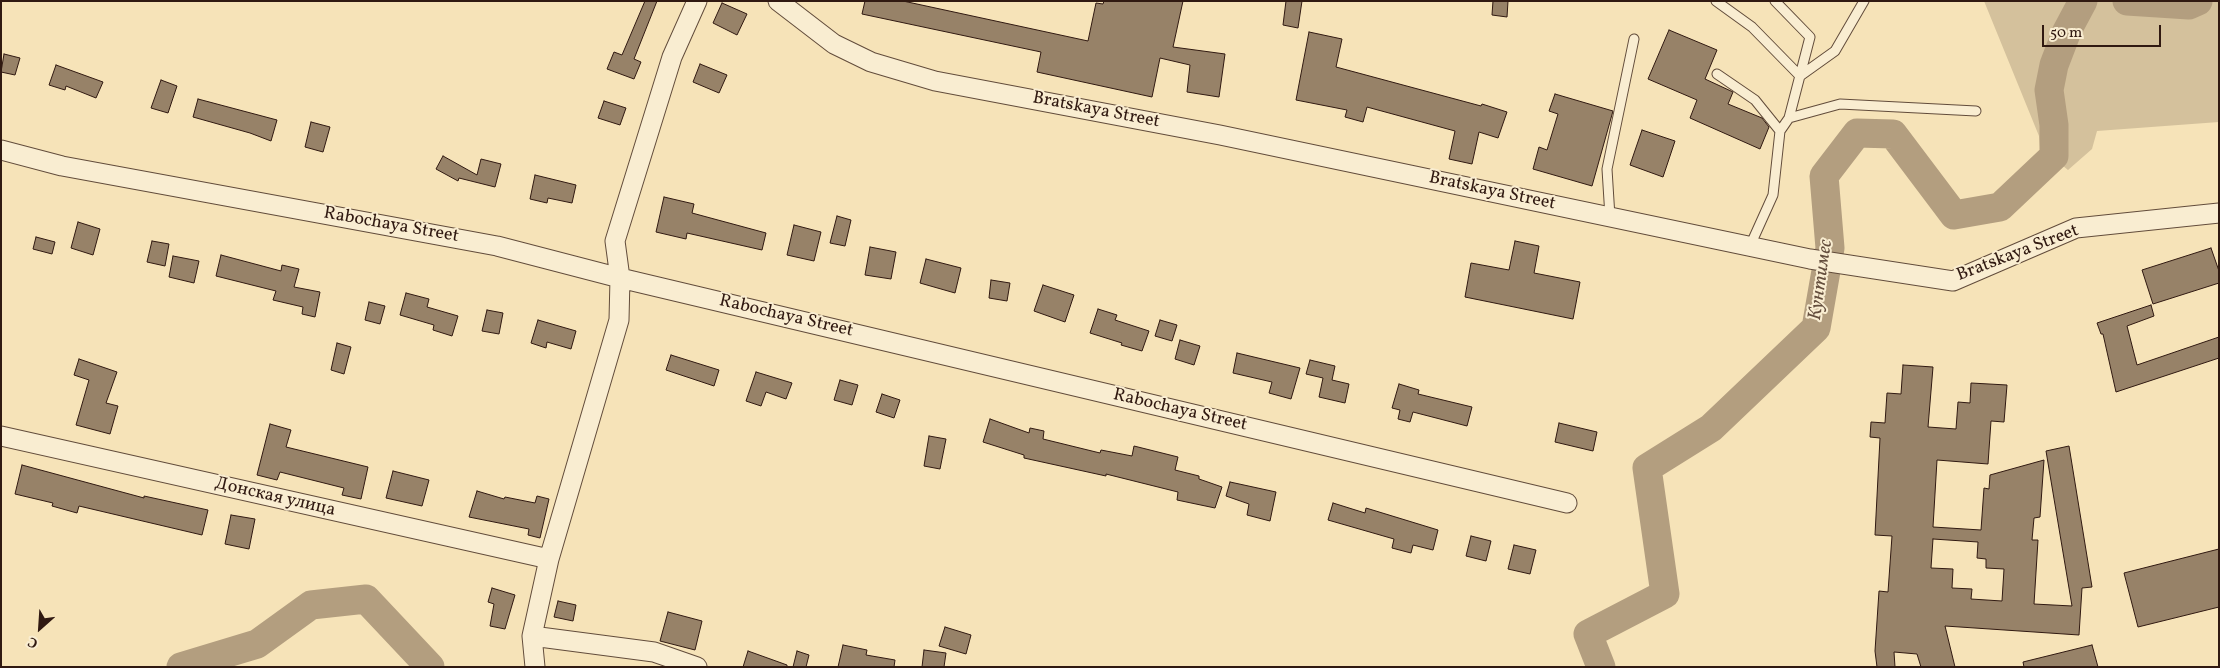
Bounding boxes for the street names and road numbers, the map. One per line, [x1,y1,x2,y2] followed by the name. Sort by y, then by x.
[1031,88,1161,134] street label: Bratskaya Street
[1427,168,1557,216] street label: Bratskaya Street
[322,203,460,249] street label: Rabochaya Street
[1954,221,2082,287] street label: Bratskaya Street
[717,291,855,343] street label: Rabochaya Street
[1111,385,1249,437] street label: Rabochaya Street
[213,474,337,522] street label: Донская улица

